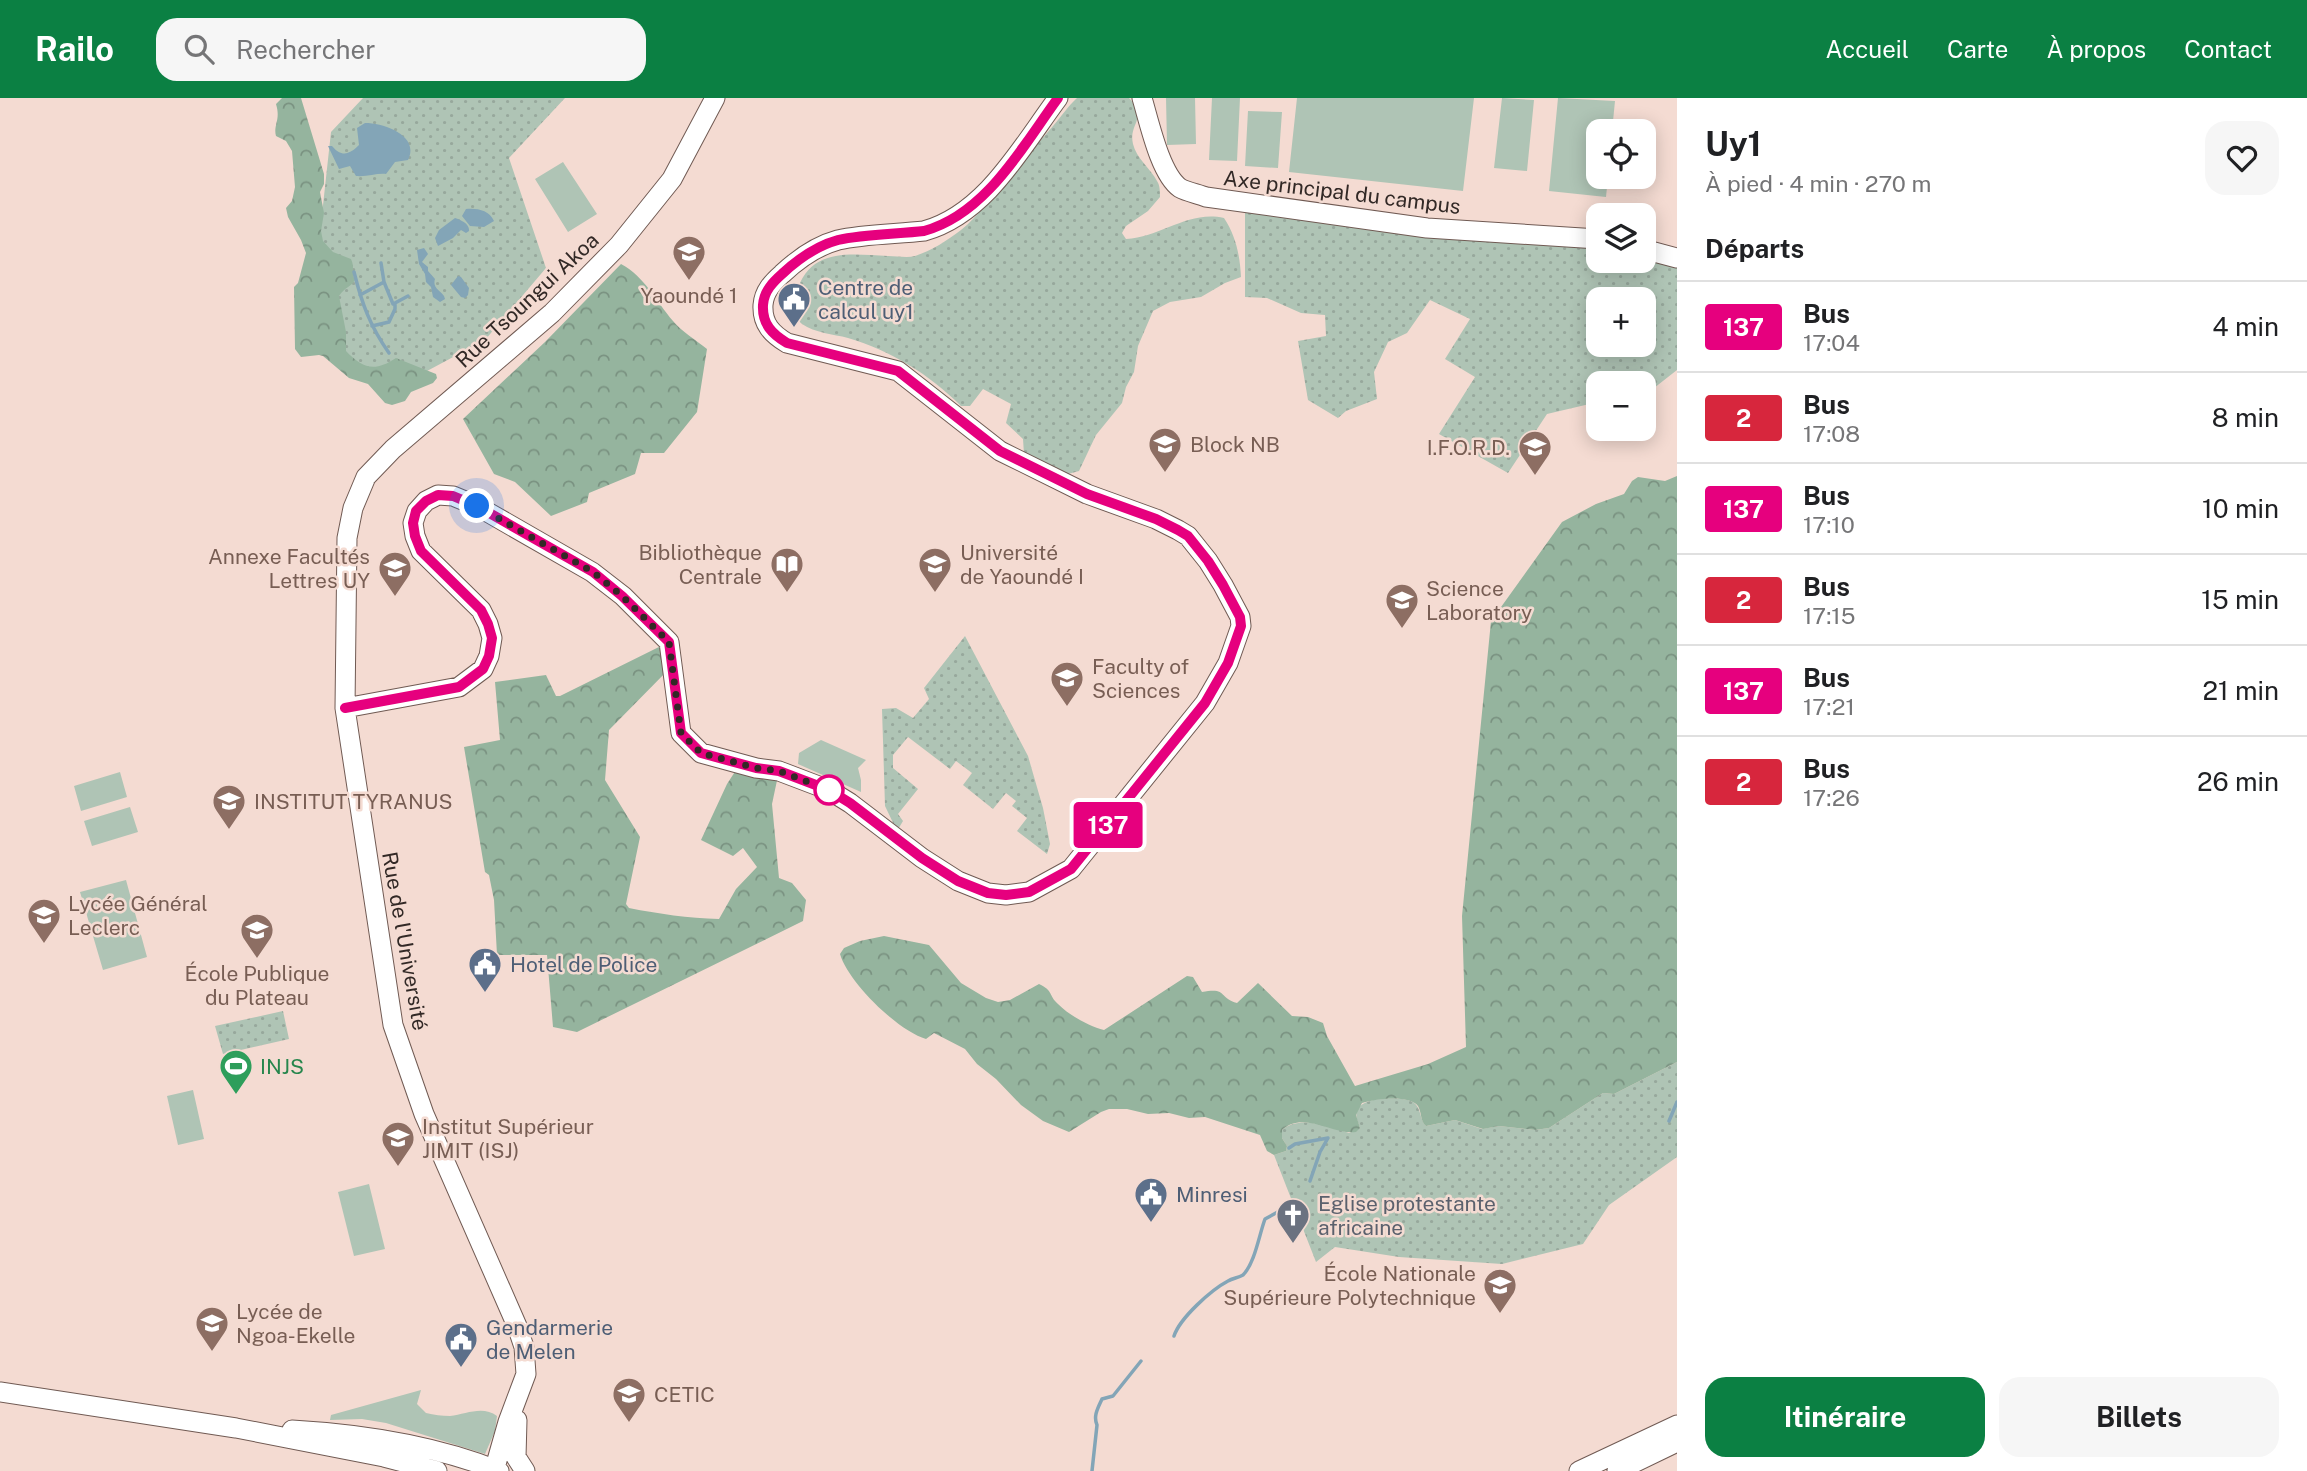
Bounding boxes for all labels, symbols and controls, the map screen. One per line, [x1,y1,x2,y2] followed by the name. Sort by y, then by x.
[156,18,646,81] search box
[35,30,114,68] text: Railo
[180,30,218,68] icon: search
[236,34,375,65] text: Rechercher
[1826,35,1909,63] text: Accueil
[1947,35,2008,63] text: Carte
[2046,35,2146,63] text: À propos
[2184,35,2272,63] text: Contact
[1586,119,1656,441] map controls
[1586,119,1656,189] button: locate
[2205,121,2279,195] button: heart
[1705,125,1762,163] text: Uy1
[1222,165,1462,219] street label: Axe principal du campus
[1705,170,1931,197] text: À pied · 4 min · 270 m
[1586,203,1656,273] button: layers
[450,227,604,373] street label: Rue Tsoungui Akoa
[670,233,708,282] school or university icon: Yaoundé 1
[1705,233,1804,264] text: Départs
[818,275,914,324] place label: Centre de calcul uy1
[775,280,813,329] public building icon: Centre de calcul uy1
[640,283,738,308] place label: Yaoundé 1
[1586,287,1656,357] button: +
[1803,298,1850,329] text: Bus
[2212,311,2279,342] text: 4 min
[1723,313,1764,341] text: 137
[1803,329,1860,356] text: 17:04
[1586,371,1656,441] button: −
[1803,389,1850,420] text: Bus
[2212,402,2279,433] text: 8 min
[1736,404,1751,432] text: 2
[1803,420,1860,447] text: 17:08
[1146,425,1184,474] school or university icon: Block NB
[1516,428,1554,477] school or university icon: I.F.O.R.D.
[1190,432,1280,457] place label: Block NB
[1427,435,1510,460] place label: I.F.O.R.D.
[1803,480,1850,511] text: Bus
[459,488,494,523] your location
[2202,493,2279,524] text: 10 min
[1723,495,1764,523] text: 137
[1803,511,1855,538] text: 17:10
[638,540,762,589] place label: Bibliothèque Centrale
[960,540,1084,589] place label: Université de Yaoundé I
[208,544,370,593] place label: Annexe Facultés Lettres UY
[768,545,806,594] library icon: Bibliothèque Centrale
[916,545,954,594] school or university icon: Université de Yaoundé I
[376,549,414,598] school or university icon: Annexe Facultés Lettres UY
[1803,571,1850,602] text: Bus
[1426,576,1532,625] place label: Science Laboratory
[1383,581,1421,630] school or university icon: Science Laboratory
[2201,584,2279,615] text: 15 min
[1736,586,1751,614] text: 2
[1803,602,1855,629] text: 17:15
[1092,654,1189,703] place label: Faculty of Sciences
[1048,659,1086,708] school or university icon: Faculty of Sciences
[1803,662,1850,693] text: Bus
[2203,675,2279,706] text: 21 min
[1723,677,1764,705] text: 137
[1803,693,1855,720] text: 17:21
[1803,753,1850,784] text: Bus
[2197,766,2279,797] text: 26 min
[1736,768,1751,796] text: 2
[814,775,844,805] unlabelled marker
[210,782,248,831] school or university icon: INSTITUT TYRANUS
[1803,784,1860,811] text: 17:26
[254,789,453,814] place label: INSTITUT TYRANUS
[1068,802,1148,848] line badge: 137
[1088,811,1128,839] text: 137
[377,850,433,1032] street label: Rue de l'Université
[68,891,208,940] place label: Lycée Général Leclerc
[25,896,63,945] school or university icon: Lycée Général Leclerc
[238,911,276,960] school or university icon: École Publique du Plateau
[466,945,504,994] public building icon: Hotel de Police
[510,952,657,977] place label: Hotel de Police
[184,961,330,1010] place label: École Publique du Plateau
[217,1047,255,1096] sports icon: INJS
[260,1054,304,1079] place label: INJS
[422,1114,594,1163] place label: Institut Supérieur JIMIT (ISJ)
[379,1119,417,1168] school or university icon: Institut Supérieur JIMIT (ISJ)
[1132,1175,1170,1224] public building icon: Minresi
[1176,1182,1248,1207] place label: Minresi
[1318,1191,1496,1240] place label: Eglise protestante africaine
[1274,1196,1312,1245] church icon: Eglise protestante africaine
[1223,1261,1476,1310] place label: École Nationale Supérieure Polytechnique
[1481,1266,1519,1315] school or university icon: École Nationale Supérieure Polytechnique
[236,1299,355,1348] place label: Lycée de Ngoa-Ekelle
[193,1304,231,1353] school or university icon: Lycée de Ngoa-Ekelle
[486,1315,613,1364] place label: Gendarmerie de Melen
[442,1320,480,1369] public building icon: Gendarmerie de Melen
[610,1375,648,1424] school or university icon: CETIC
[1705,1377,1985,1457] button: Itinéraire
[1999,1377,2279,1457] button: Billets
[654,1382,715,1407] place label: CETIC

